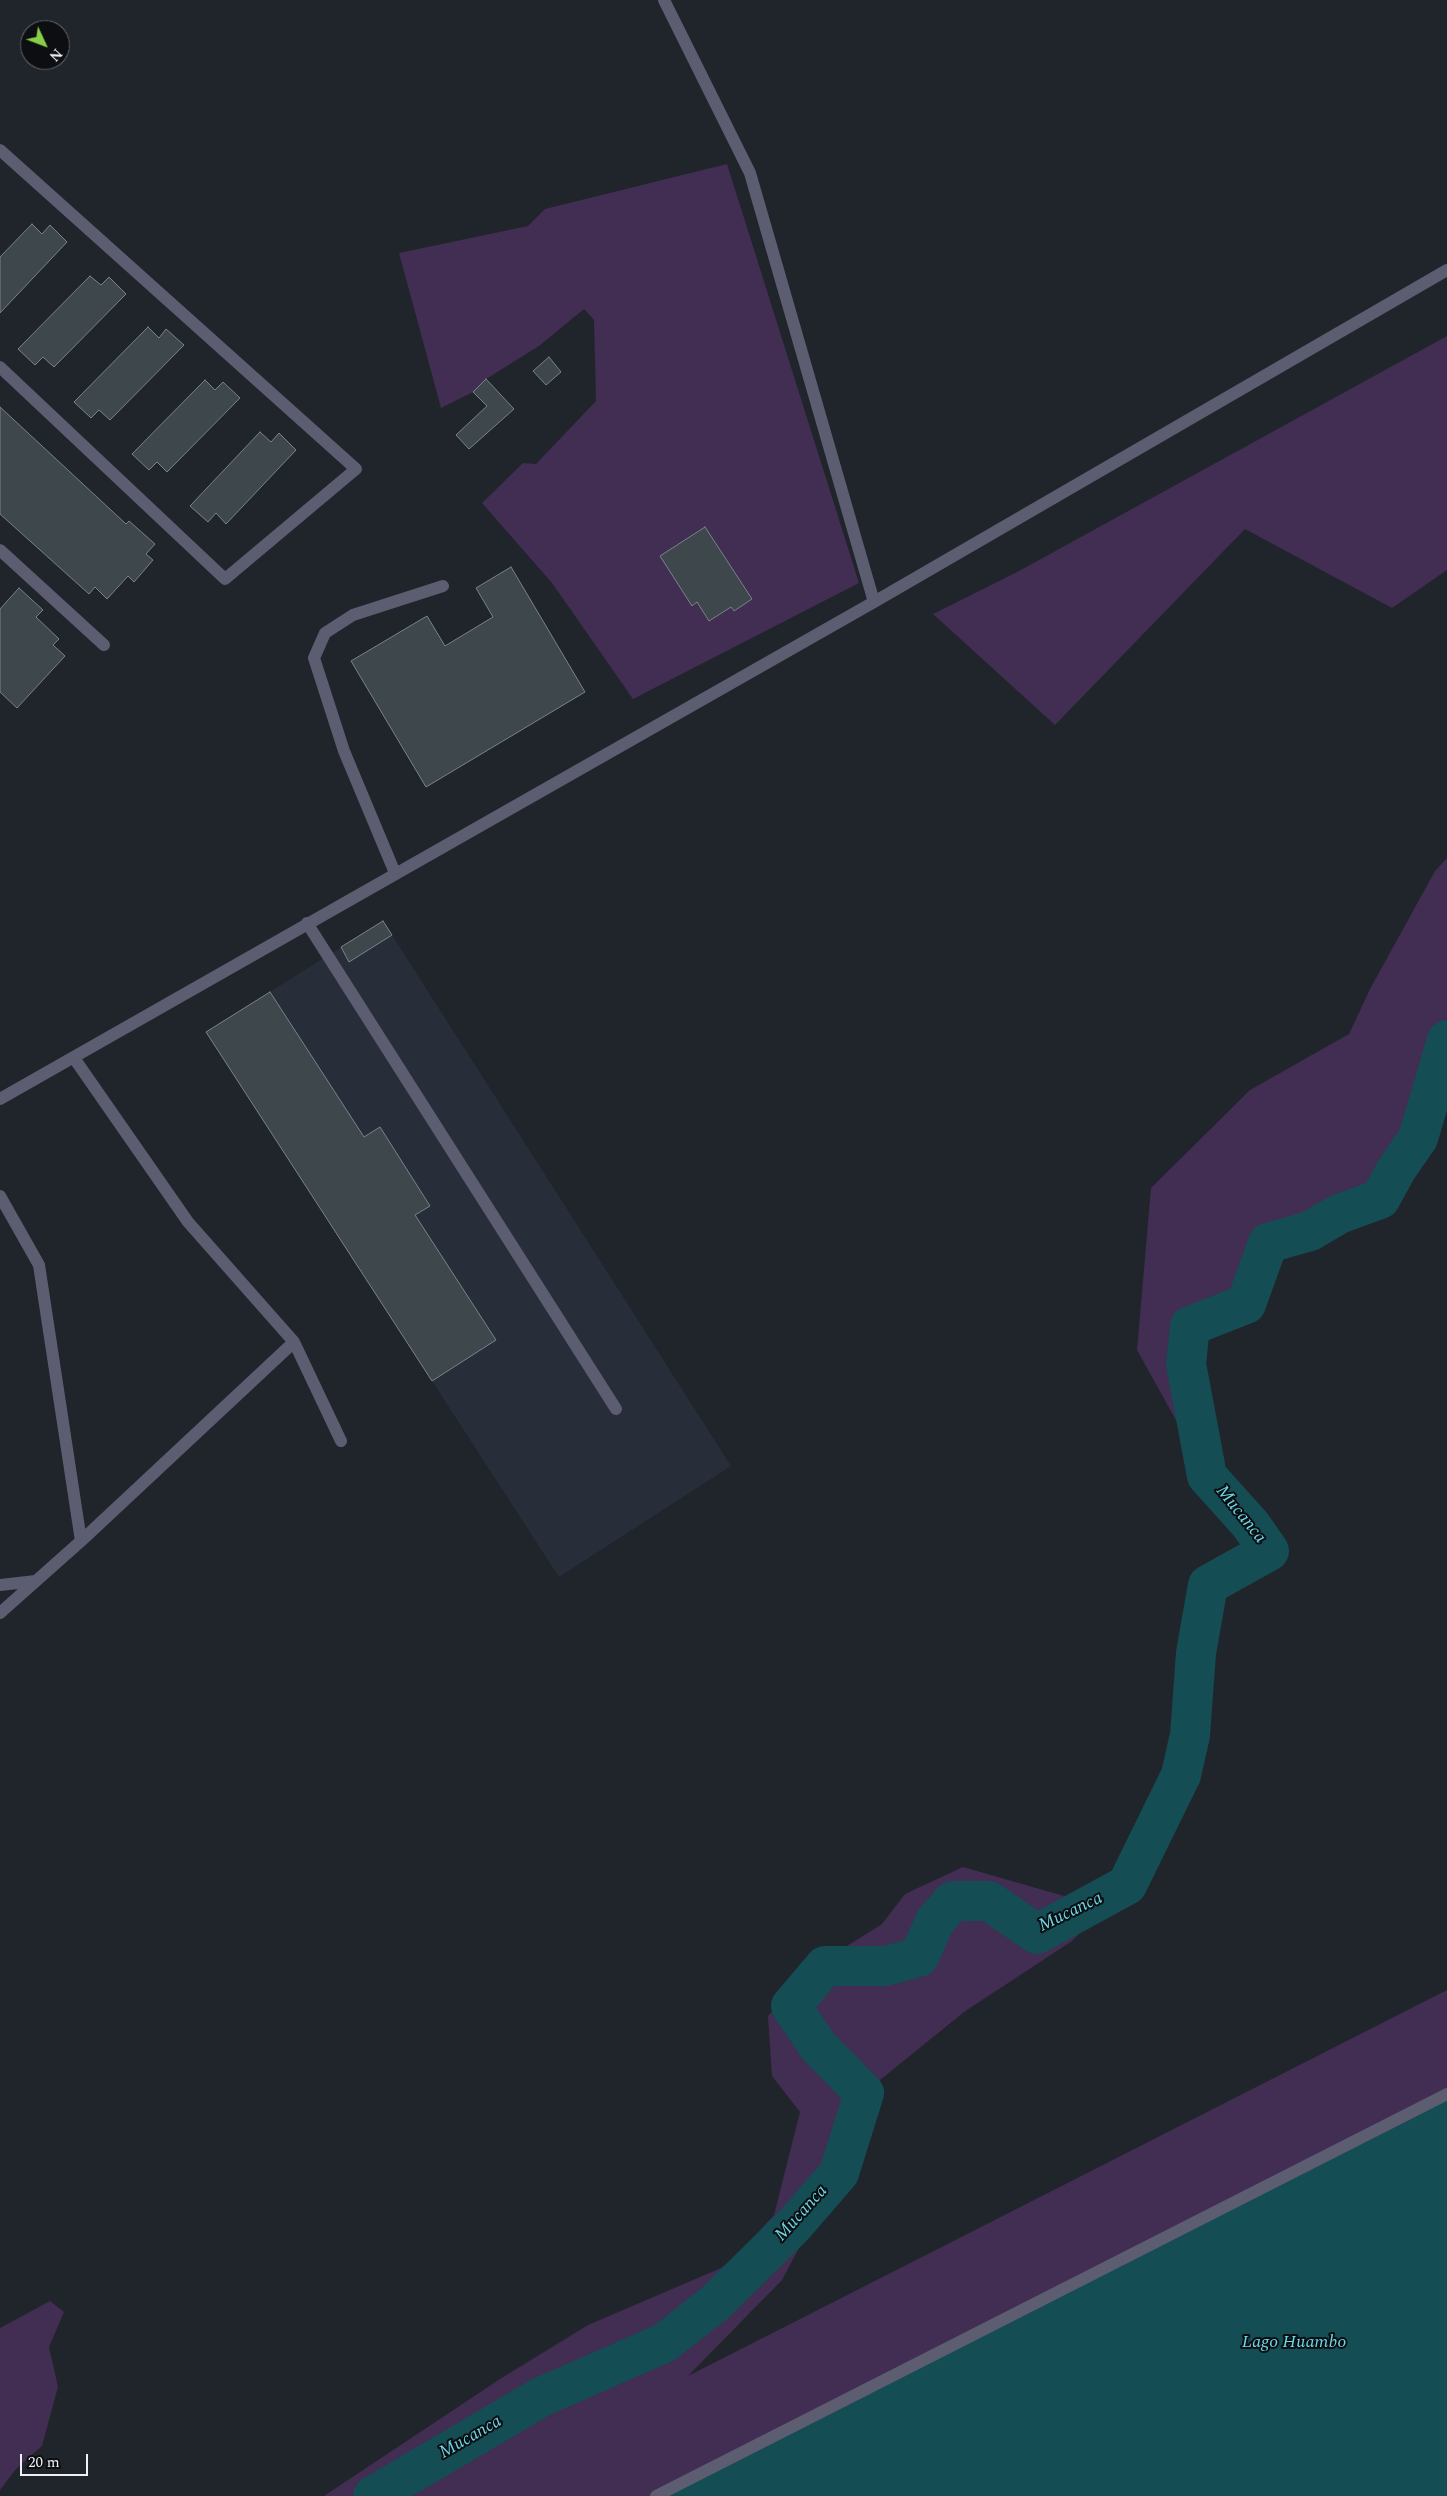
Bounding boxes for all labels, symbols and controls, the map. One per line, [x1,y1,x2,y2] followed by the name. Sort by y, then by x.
[20,20,70,70] north arrow
[44,44,67,66] text: N
[1210,1482,1270,1548] water label: Mucanca
[1035,1888,1107,1938] water label: Mucanca
[771,2181,833,2247] water label: Mucanca
[1242,2332,1346,2354] water label: Lago Huambo
[436,2411,506,2465] water label: Mucanca
[22,2444,90,2476] scale bar
[28,2451,60,2474] text: 20 m

